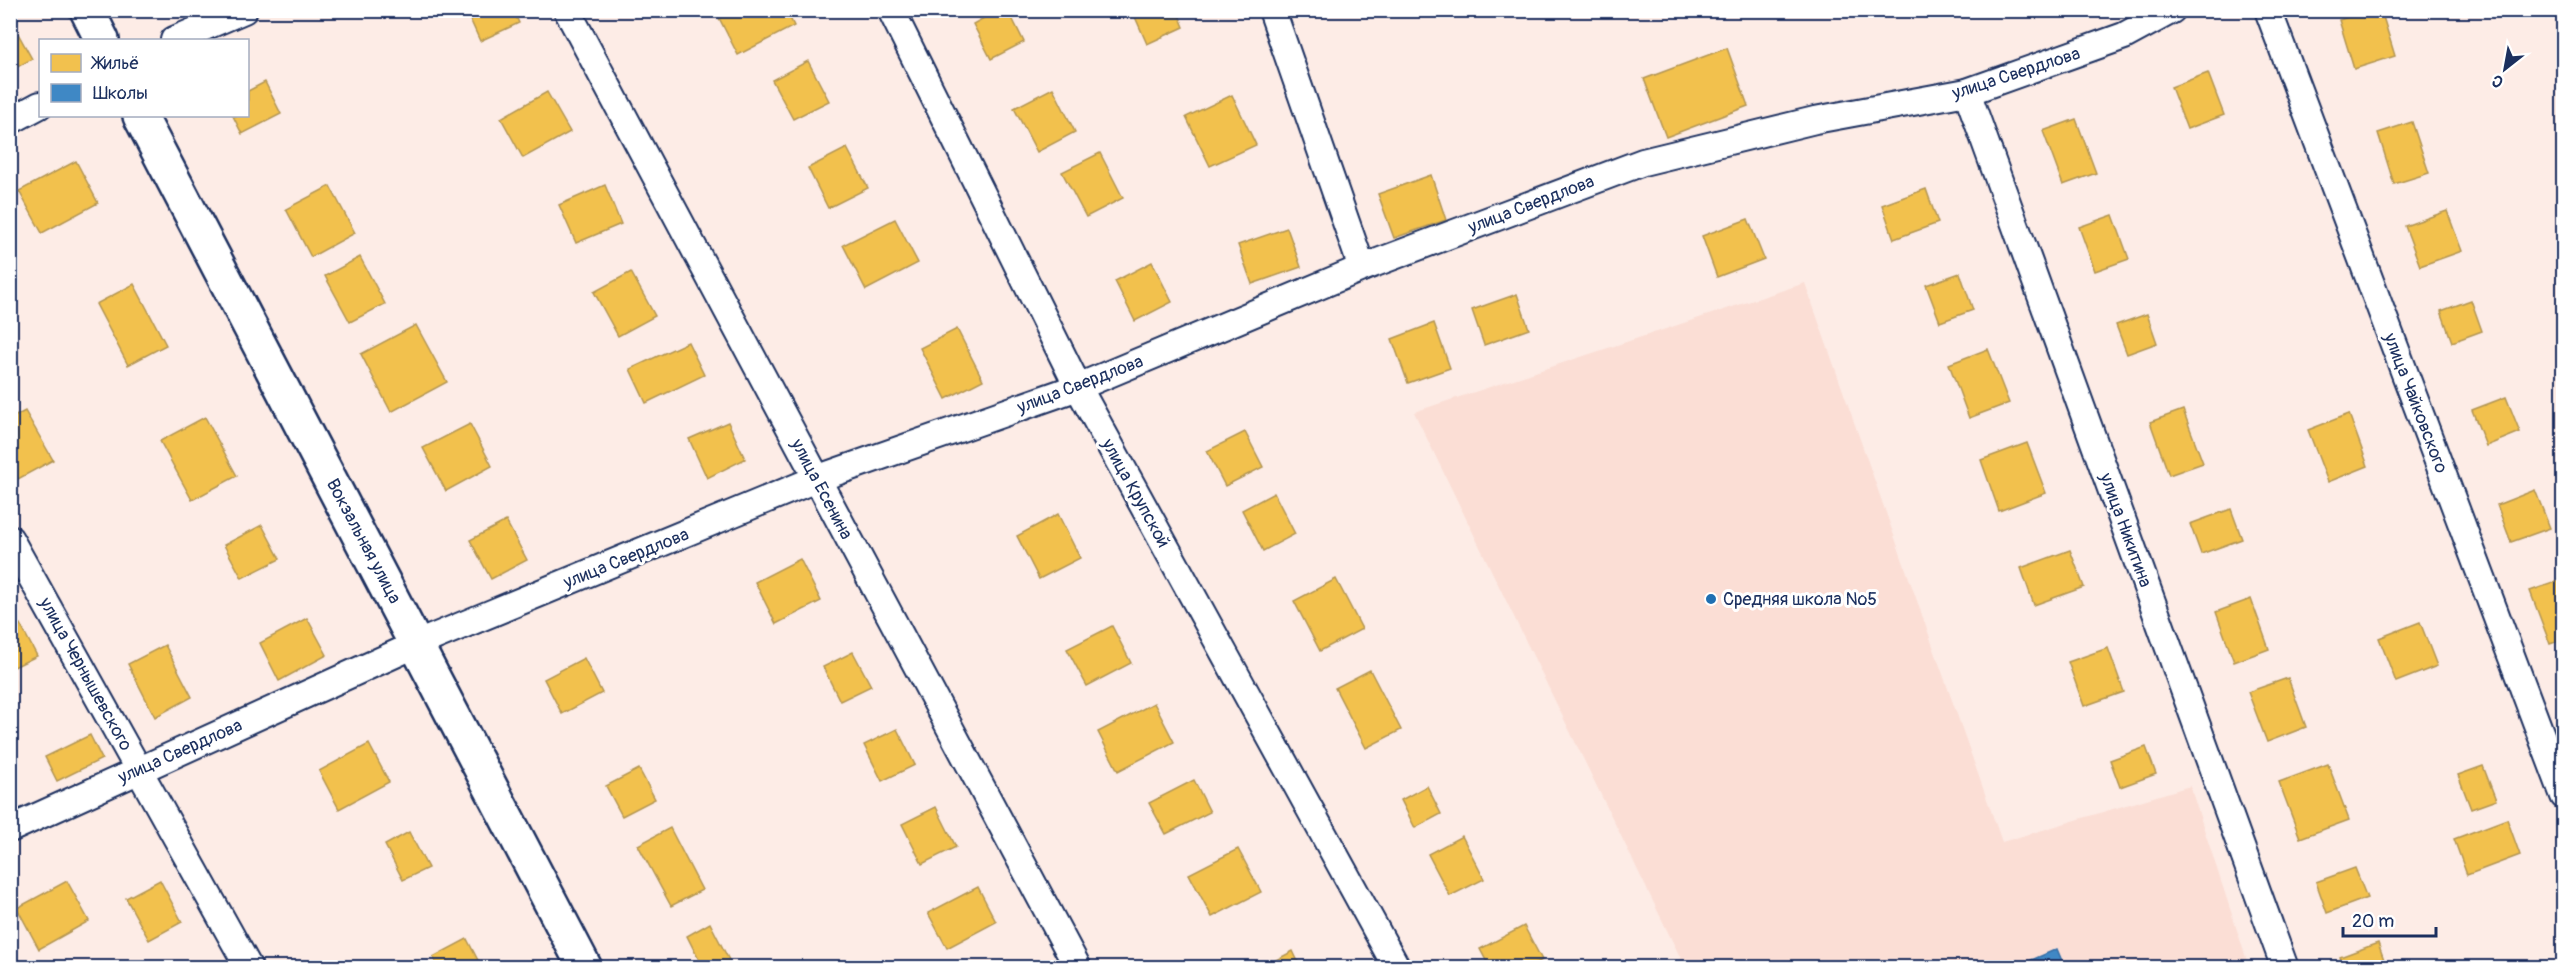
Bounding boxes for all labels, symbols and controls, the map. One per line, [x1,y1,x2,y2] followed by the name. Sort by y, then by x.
[39,39,249,117] legend
[2475,39,2535,99] north arrow
[1948,42,2083,105] street label: улица Свердлова
[90,52,139,75] text: Жильё
[2488,70,2507,92] text: С
[93,82,148,105] text: Школы
[1464,170,1597,239] street label: улица Свердлова
[2378,329,2453,477] street label: улица Чайковского
[1013,350,1146,419] street label: улица Свердлова
[785,434,858,543] street label: улица Есенина
[1096,434,1175,552] street label: улица Крупской
[2094,469,2157,590] street label: улица Никитина
[321,475,406,608] street label: Вокзальная улица
[559,523,692,594] street label: улица Свердлова
[1723,588,1877,611] place label: Средняя школа №5
[1704,592,1718,606] marker: Средняя школа №5
[33,593,137,755] street label: улица Чернышевского
[114,714,246,789] street label: улица Свердлова
[2343,900,2436,938] scale bar
[2352,910,2394,933] text: 20 m

